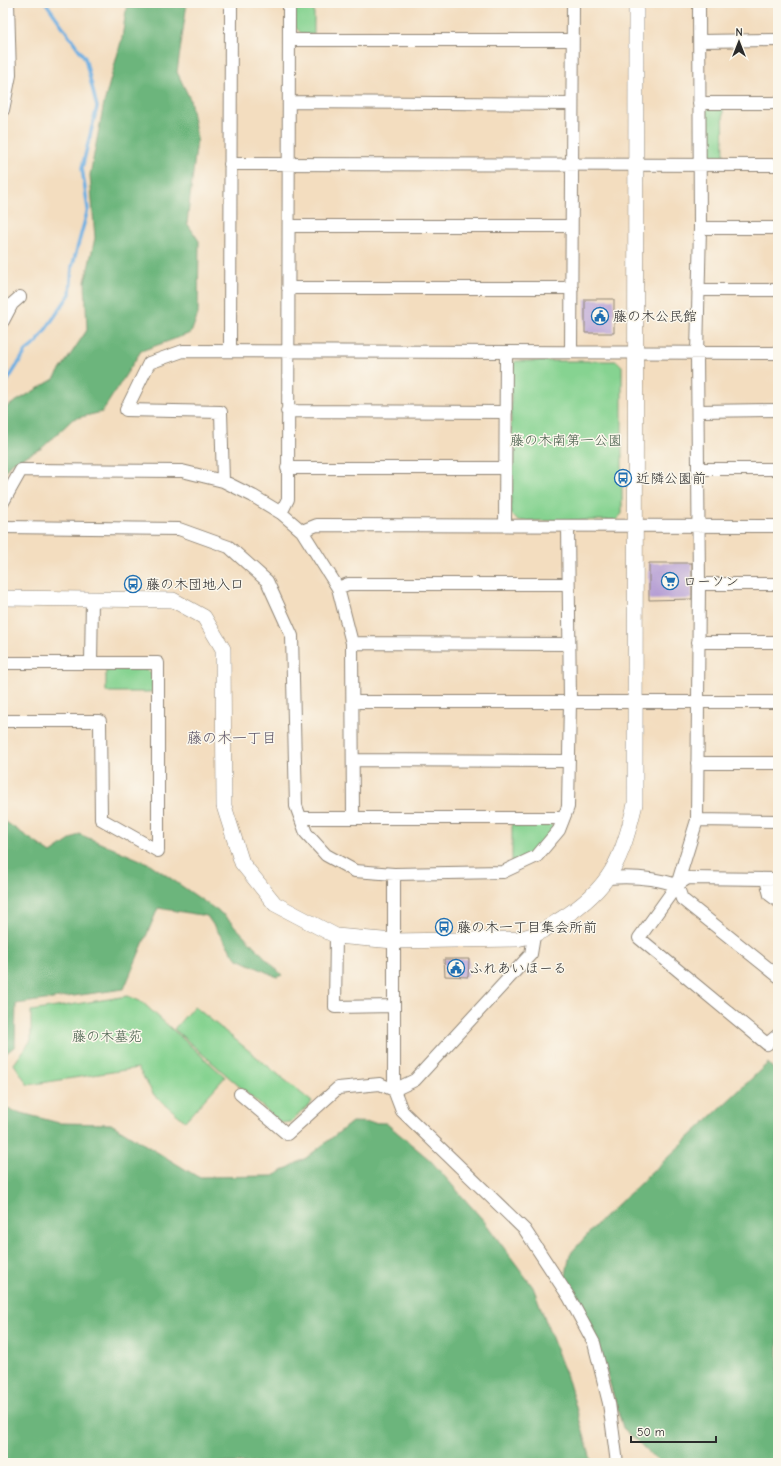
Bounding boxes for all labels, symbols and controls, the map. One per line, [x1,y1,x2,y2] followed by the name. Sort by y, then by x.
[719,22,759,62] north arrow
[735,26,743,39] text: N
[590,306,610,326] public building icon: 藤の木公民館
[613,308,697,325] place label: 藤の木公民館
[510,432,622,449] park label: 藤の木南第一公園
[613,468,633,488] bus stop icon: 近隣公園前
[636,470,706,487] place label: 近隣公園前
[660,571,680,591] supermarket icon: ローソン
[683,573,739,590] place label: ローソン
[123,574,143,594] bus stop icon: 藤の木団地入口
[146,576,244,593] place label: 藤の木団地入口
[187,729,277,747] district label: 藤の木一丁目
[434,917,454,937] bus stop icon: 藤の木一丁目集会所前
[457,919,597,936] place label: 藤の木一丁目集会所前
[446,958,466,978] public building icon: ふれあいほーる
[469,960,567,977] place label: ふれあいほーる
[72,1028,142,1045] park label: 藤の木墓苑
[631,1418,716,1444] scale bar
[637,1425,665,1439] text: 50 m

